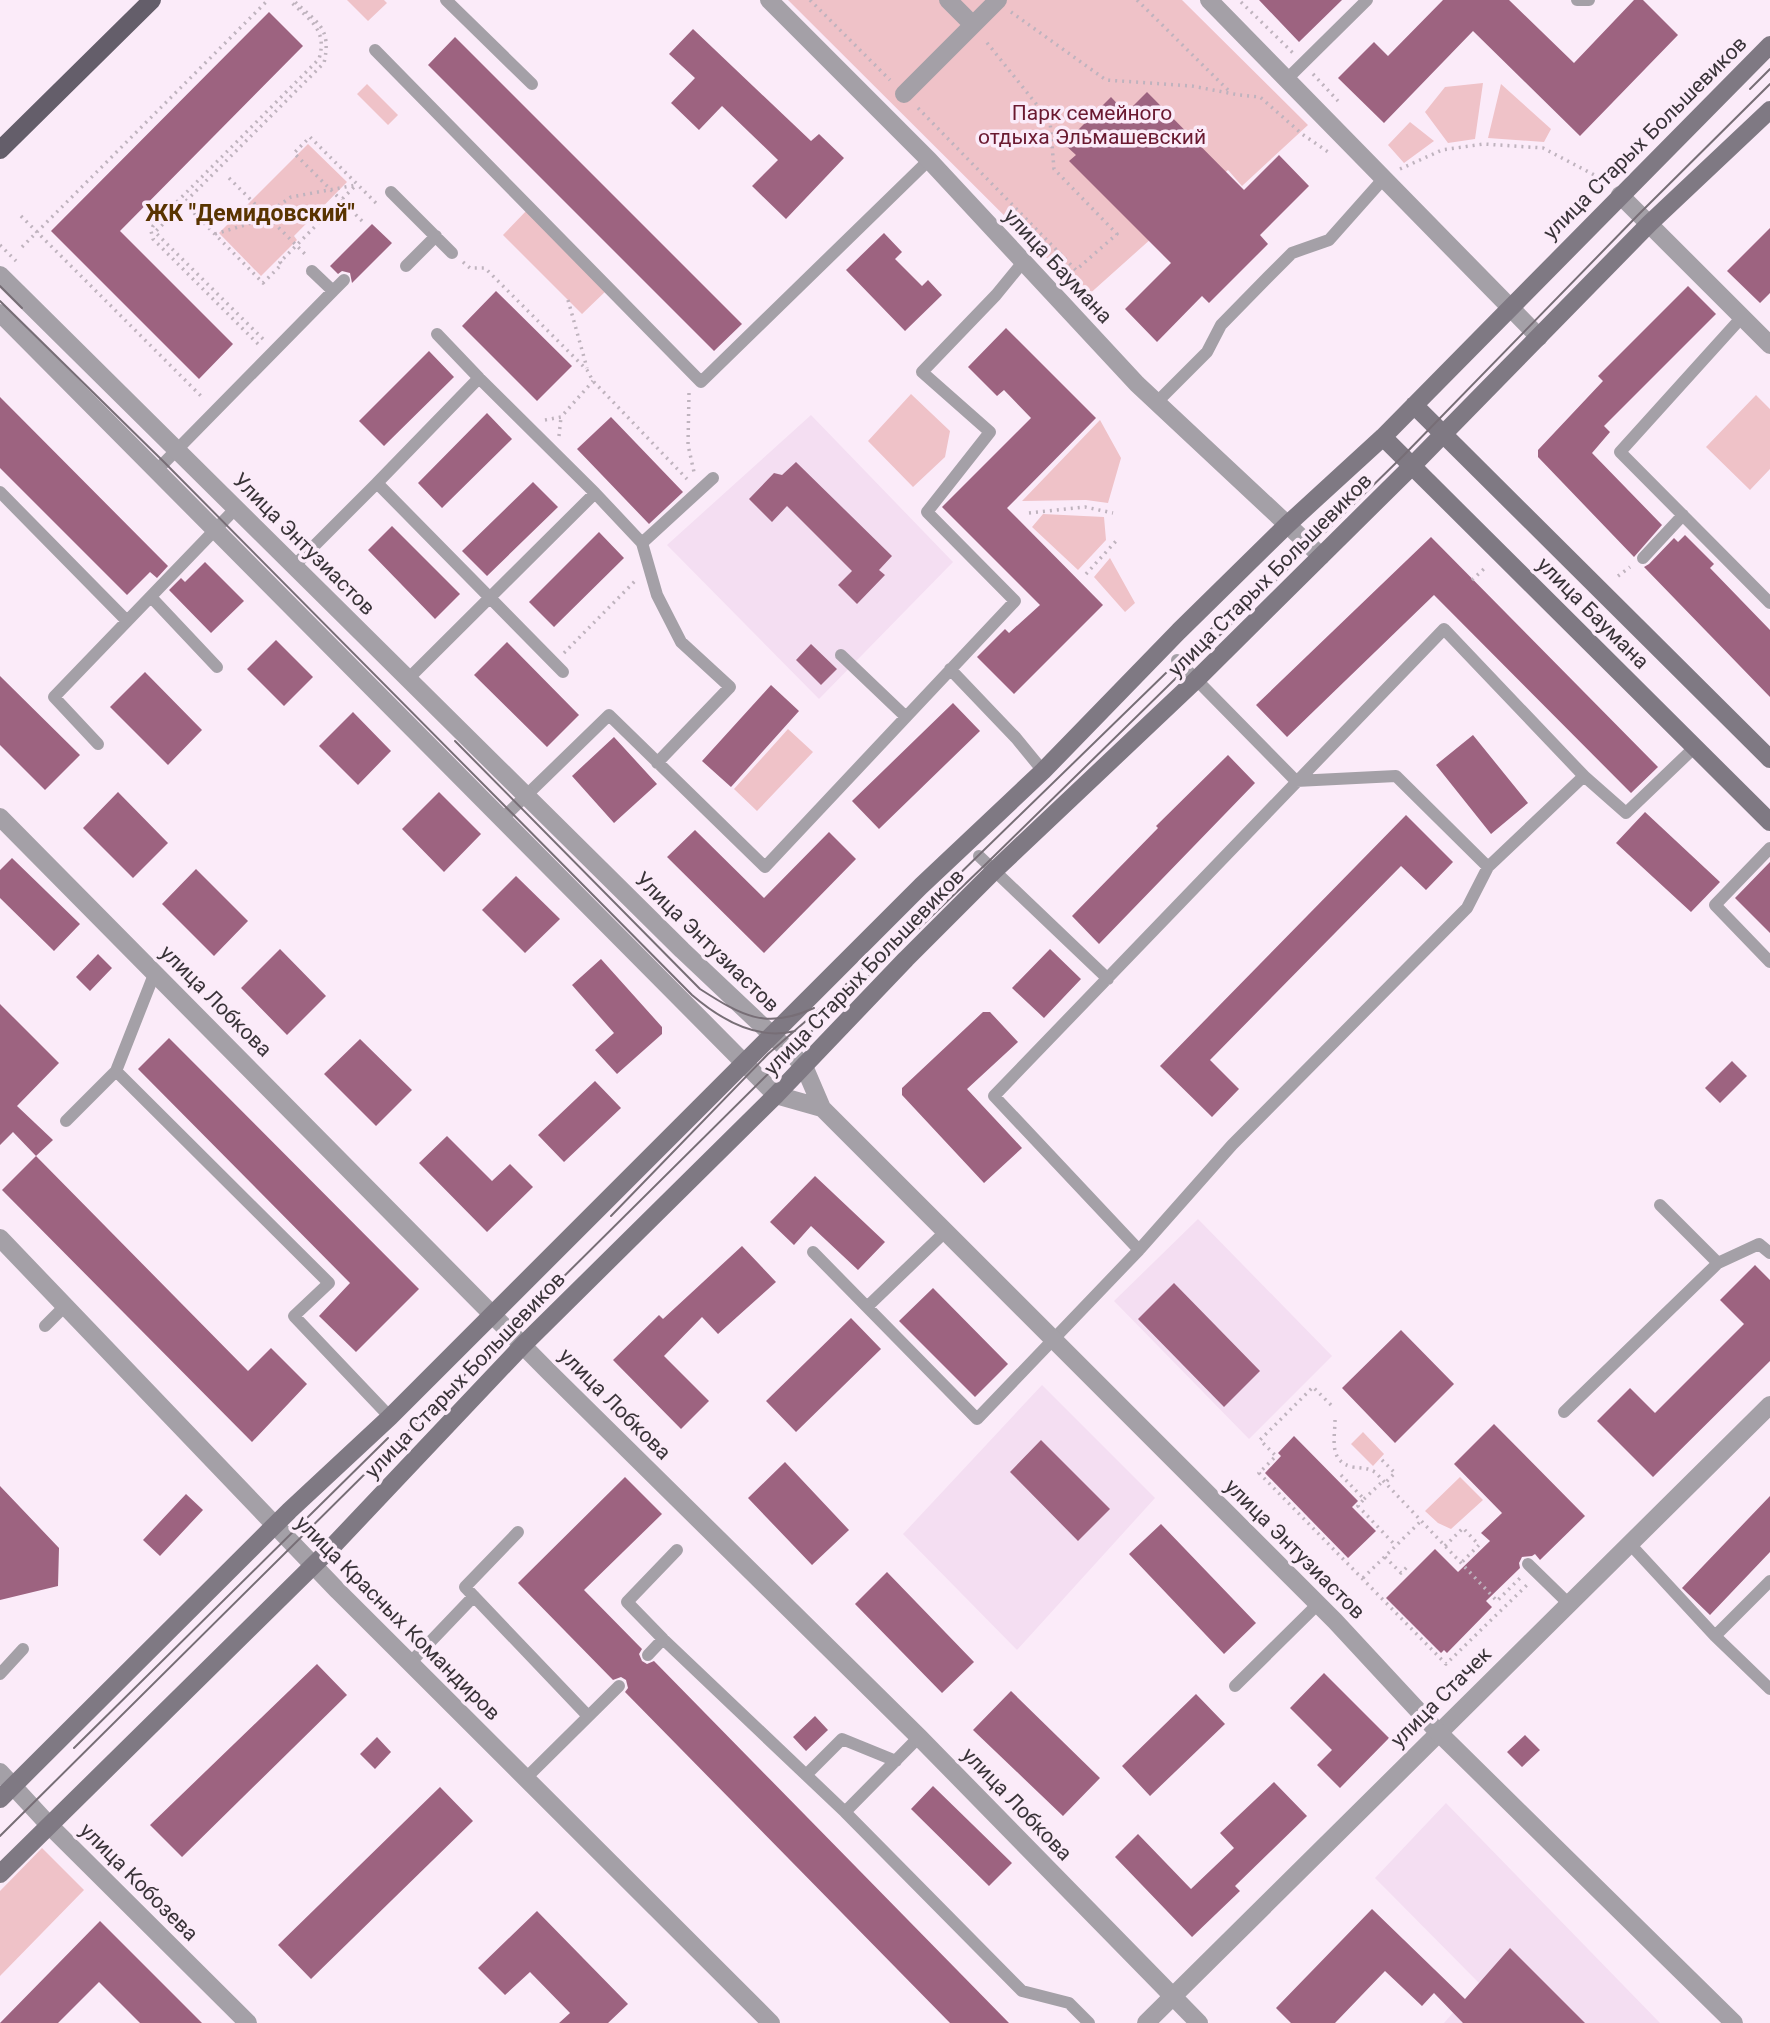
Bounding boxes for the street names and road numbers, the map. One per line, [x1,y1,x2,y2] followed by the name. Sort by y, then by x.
[1538,31,1752,245] street label: улица Старых Большевиков
[999,204,1117,328] street label: улица Баумана
[228,468,380,620] street label: Улица Энтузиастов
[1163,468,1377,682] street label: улица Старых Большевиков
[1532,552,1654,674] street label: улица Баумана
[759,864,969,1080] street label: улица Старых Большевиков
[630,867,784,1017] street label: Улица Энтузиастов
[155,940,277,1062] street label: улица Лобкова
[360,1267,570,1483] street label: улица Старых Большевиков
[554,1343,676,1465] street label: улица Лобкова
[1220,1474,1370,1624] street label: улица Энтузиастов
[291,1511,505,1725] street label: улица Красных Командиров
[1386,1641,1497,1752] street label: улица Стачек
[957,1743,1077,1865] street label: улица Лобкова
[75,1818,203,1946] street label: улица Кобозева

